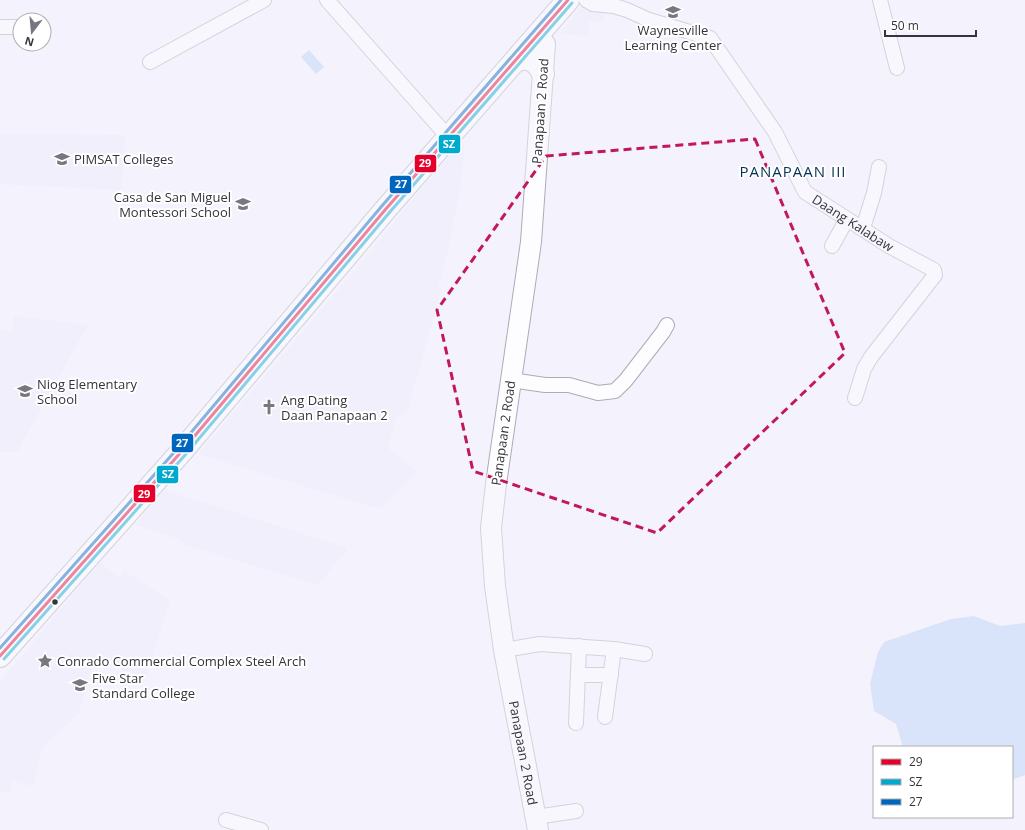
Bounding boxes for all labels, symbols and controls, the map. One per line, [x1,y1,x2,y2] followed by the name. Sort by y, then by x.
[664,3,682,21] school or university icon: Waynesville Learning Center
[12,12,52,52] north arrow
[885,12,976,38] scale bar
[891,17,919,34] text: 50 m
[625,21,722,54] place label: Waynesville Learning Center
[23,34,35,51] text: N
[527,58,553,164] street label: Panapaan 2 Road
[438,134,461,154] line badge: SZ
[443,136,456,151] text: SZ
[53,150,71,168] school or university icon: PIMSAT Colleges
[74,150,173,168] place label: PIMSAT Colleges
[414,154,437,173] line badge: 29
[419,155,431,170] text: 29
[739,161,847,181] district label: PANAPAAN III
[389,175,412,194] line badge: 27
[395,176,407,191] text: 27
[114,188,231,221] place label: Casa de San Miguel Montessori School
[809,190,897,256] street label: Daang Kalabaw
[234,195,252,213] school or university icon: Casa de San Miguel Montessori School
[37,375,138,408] place label: Niog Elementary School
[487,379,519,487] street label: Panapaan 2 Road
[16,382,34,400] school or university icon: Niog Elementary School
[281,391,388,424] place label: Ang Dating Daan Panapaan 2
[260,398,278,416] church icon: Ang Dating Daan Panapaan 2
[171,433,194,453] line badge: 27
[176,435,188,450] text: 27
[156,465,179,484] line badge: SZ
[162,466,175,481] text: SZ
[133,484,156,503] line badge: 29
[138,486,150,501] text: 29
[50,597,60,607] unlabelled marker
[36,652,54,670] place icon: Conrado Commercial Complex Steel Arch
[57,652,306,670] place label: Conrado Commercial Complex Steel Arch
[92,669,195,702] place label: Five Star Standard College
[71,676,89,694] school or university icon: Five Star Standard College
[505,699,542,807] street label: Panapaan 2 Road
[873,746,1013,818] legend
[909,753,923,770] text: 29
[909,773,923,790] text: SZ
[909,793,923,810] text: 27

